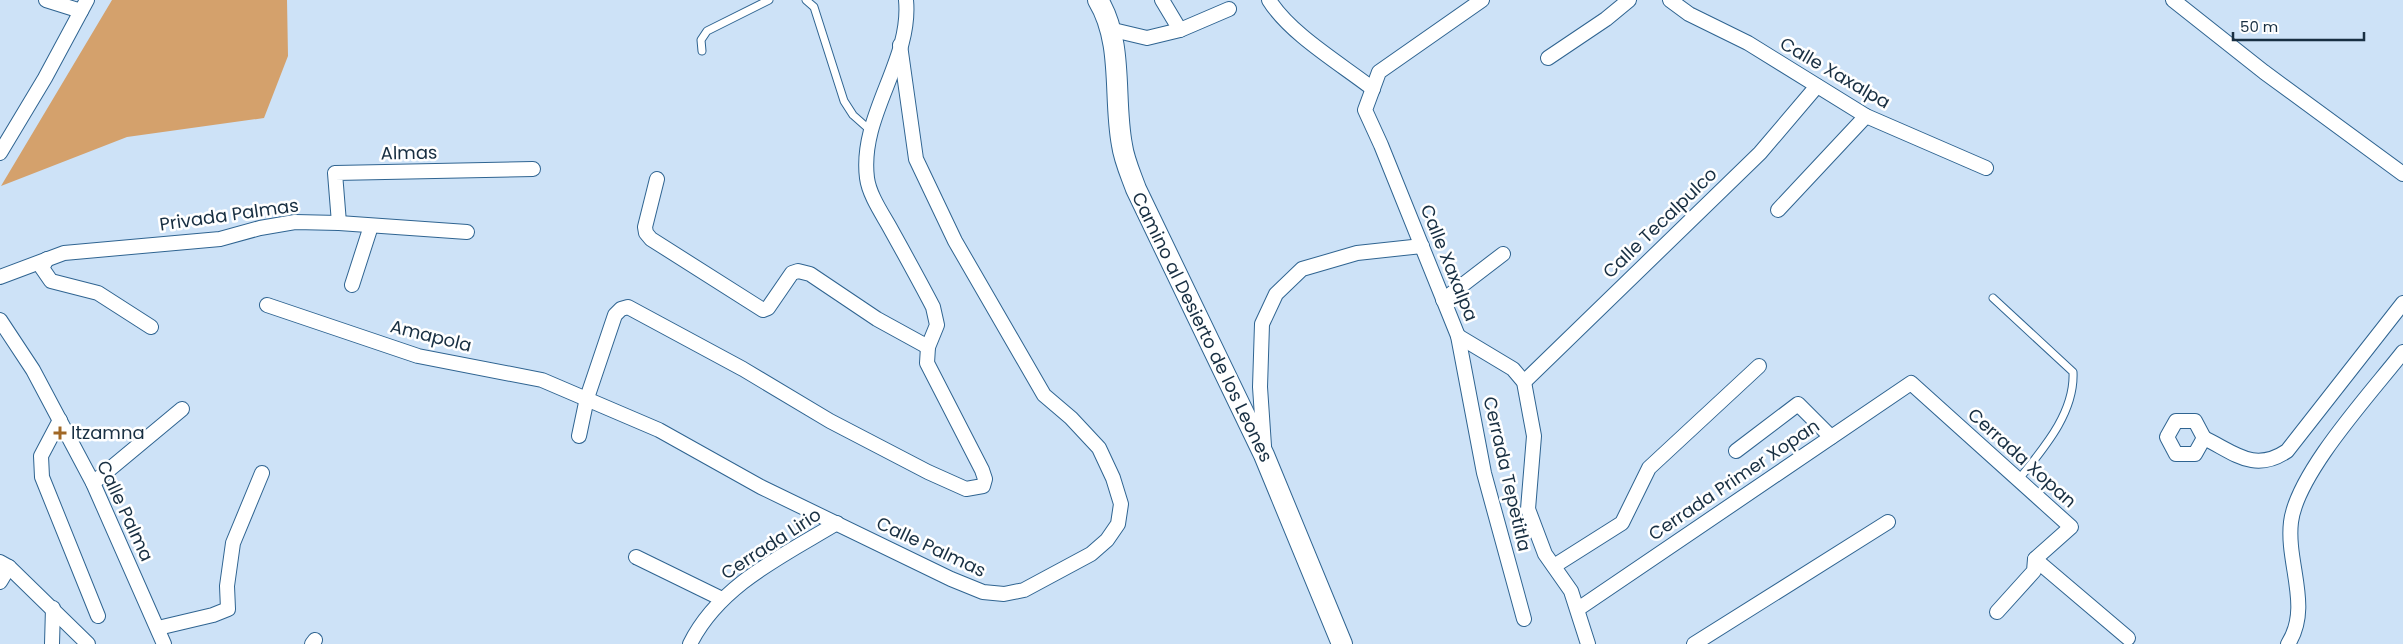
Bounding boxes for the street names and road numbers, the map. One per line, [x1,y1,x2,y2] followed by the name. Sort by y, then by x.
[1775,31,1895,114] street label: Calle Xaxalpa
[380,140,438,165] street label: Almas
[1597,162,1722,284] street label: Calle Tecalpulco
[1126,188,1279,466] street label: Camino al Desierto de los Leones
[158,192,300,237] street label: Privada Palmas
[1415,201,1484,325] street label: Calle Xaxalpa
[388,313,474,358] street label: Amapola
[1478,394,1537,554] street label: Cerrada Tepetitla
[1963,402,2082,513] street label: Cerrada Xopan
[1643,413,1824,546] street label: Cerrada Primer Xopan
[91,456,160,565] street label: Calle Palma
[716,502,826,585] street label: Cerrada Lirio
[872,510,990,583] street label: Calle Palmas

